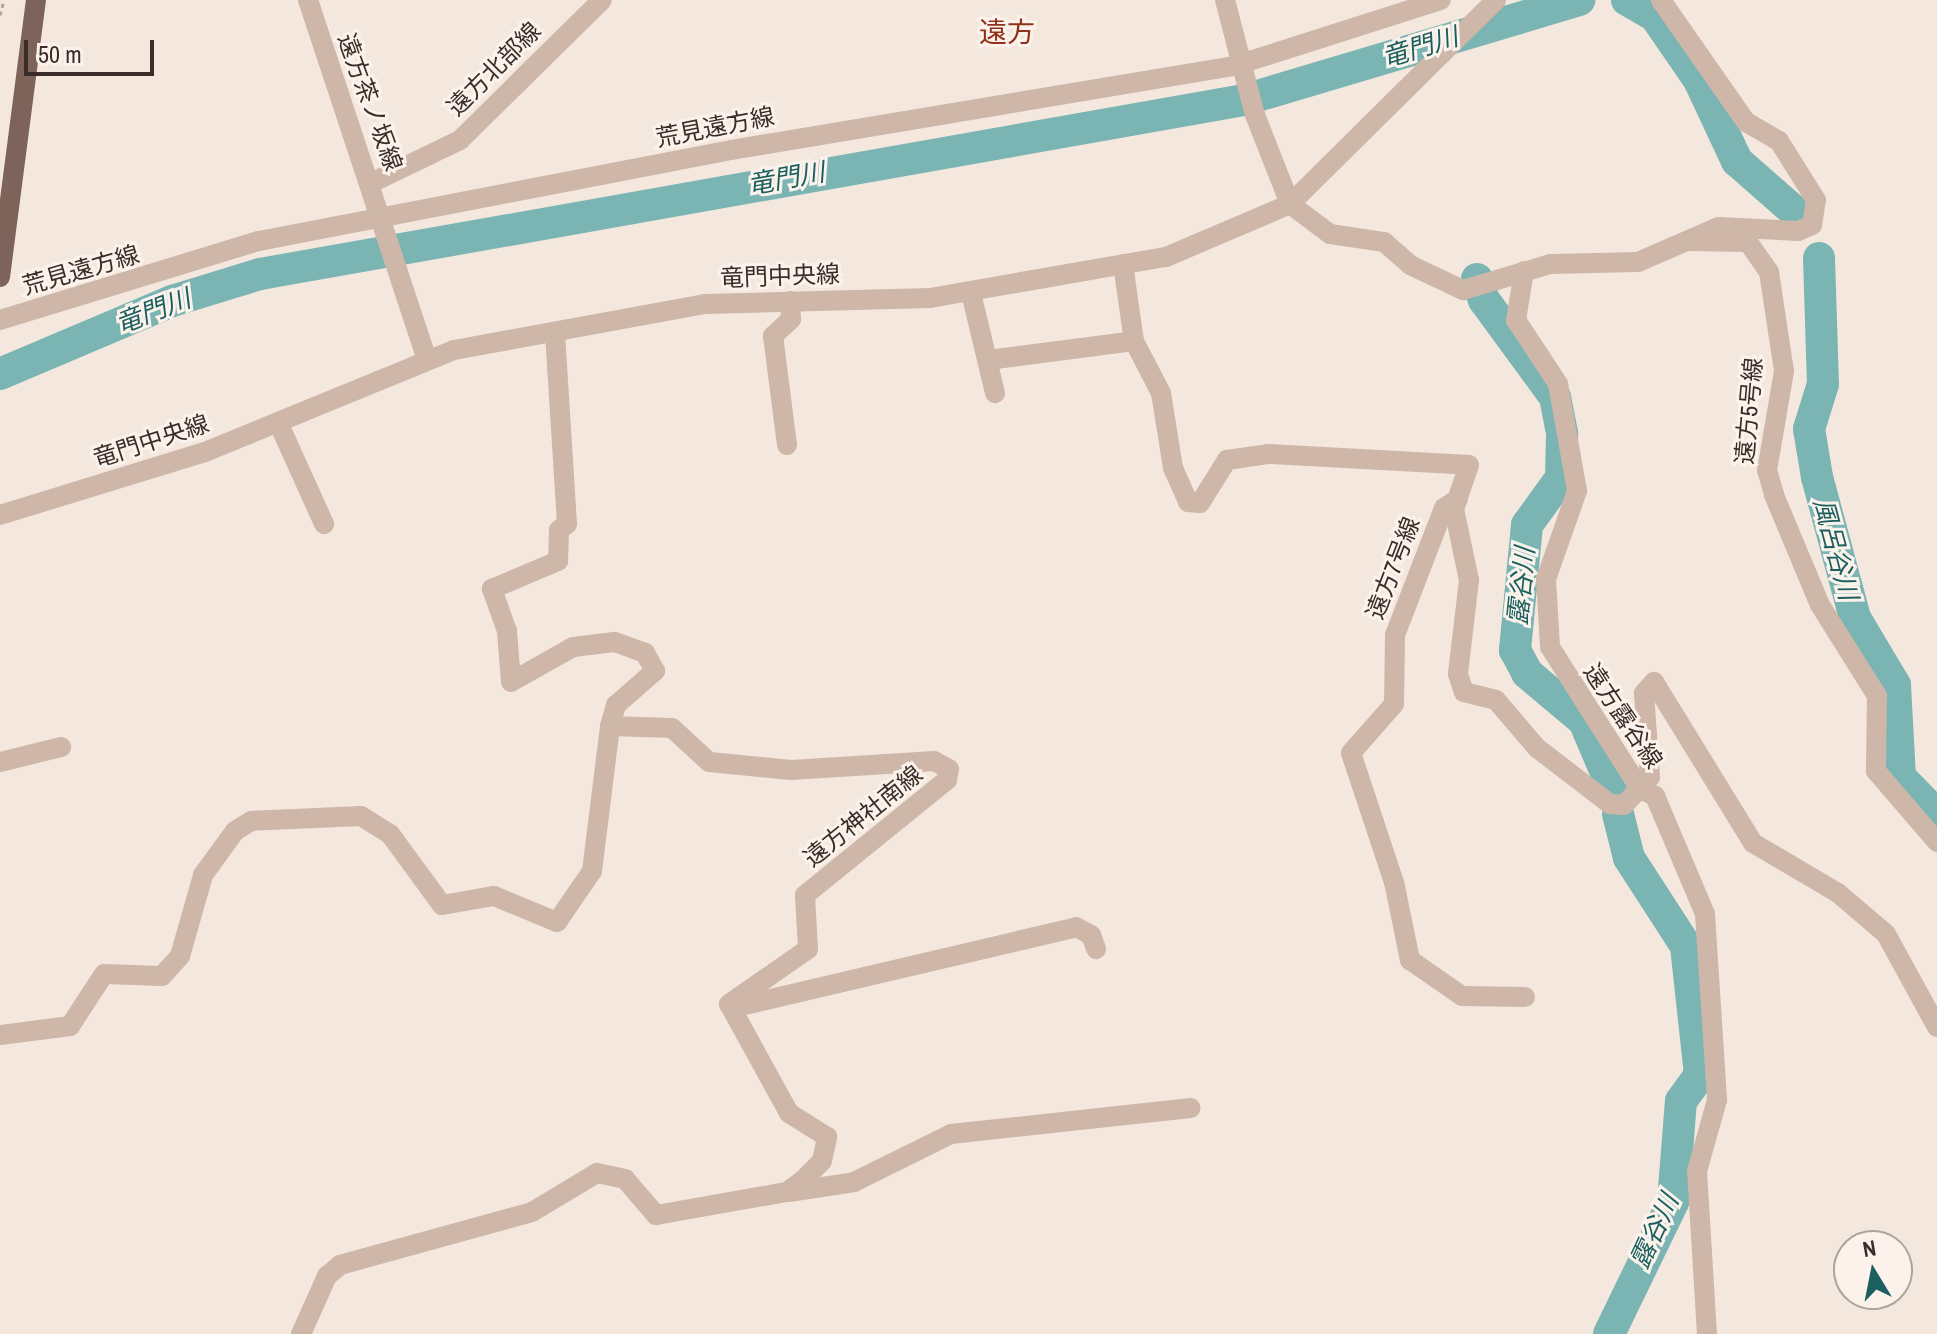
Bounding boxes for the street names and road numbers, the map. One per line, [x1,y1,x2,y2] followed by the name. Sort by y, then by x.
[441,16,547,122] street label: 遠方北部線
[332,29,408,175] street label: 遠方茶ノ坂線
[653,101,777,153] street label: 荒見遠方線
[19,240,143,300] street label: 荒見遠方線
[720,260,840,292] street label: 竜門中央線
[1730,356,1768,466] street label: 遠方5号線
[89,409,213,473] street label: 竜門中央線
[1360,513,1426,623] street label: 遠方7号線
[1578,658,1668,774] street label: 遠方露谷線
[798,759,928,873] street label: 遠方神社南線

